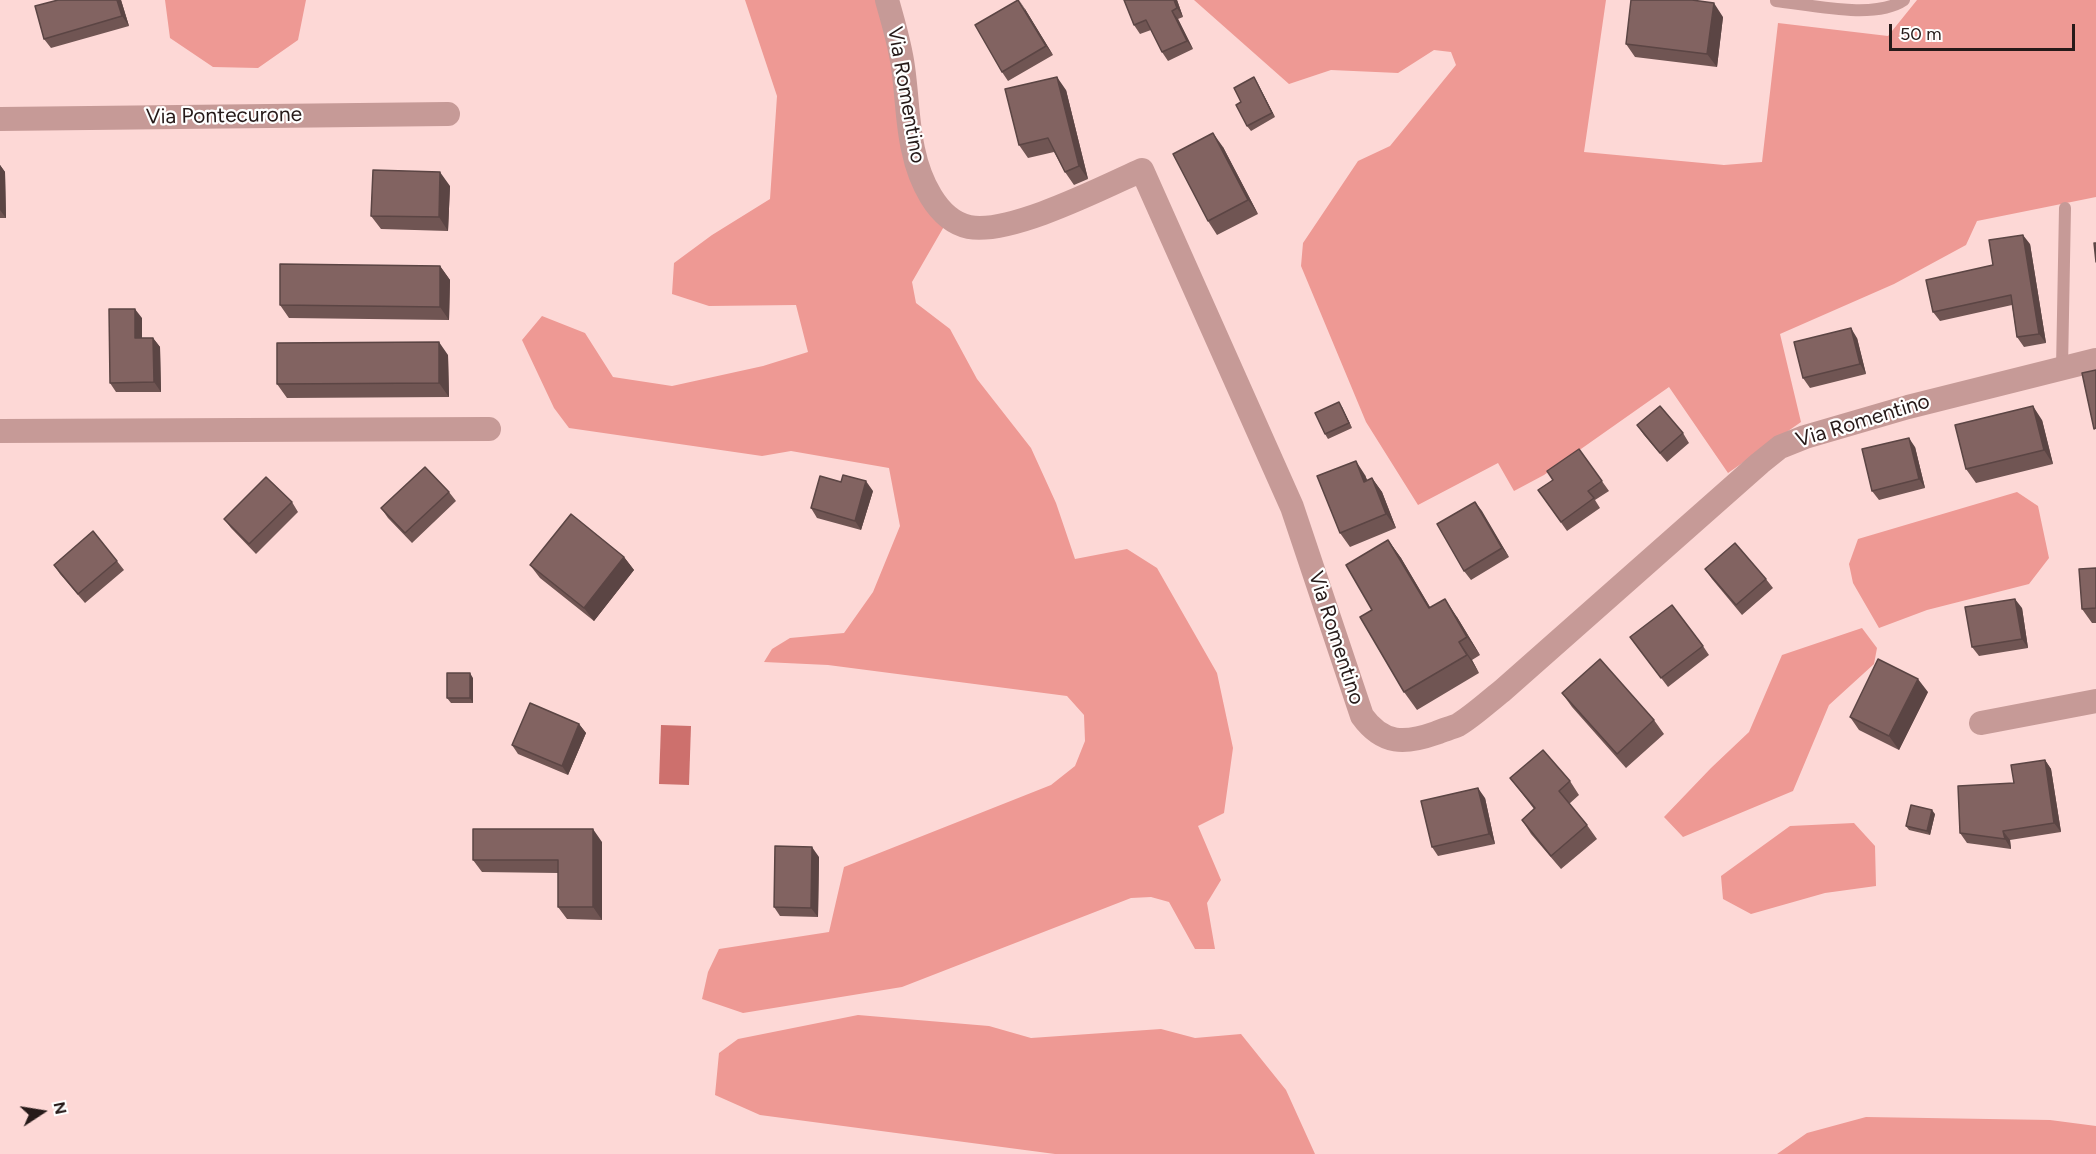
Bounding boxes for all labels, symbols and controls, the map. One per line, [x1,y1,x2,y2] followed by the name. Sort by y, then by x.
[1892,12,2078,50] scale bar
[1900,23,1942,45] text: 50 m
[882,25,930,165] street label: Via Romentino
[146,102,302,130] street label: Via Pontecurone
[1793,389,1933,453] street label: Via Romentino
[1303,568,1369,708] street label: Via Romentino
[12,1082,72,1142] north arrow
[50,1100,71,1116] text: N

